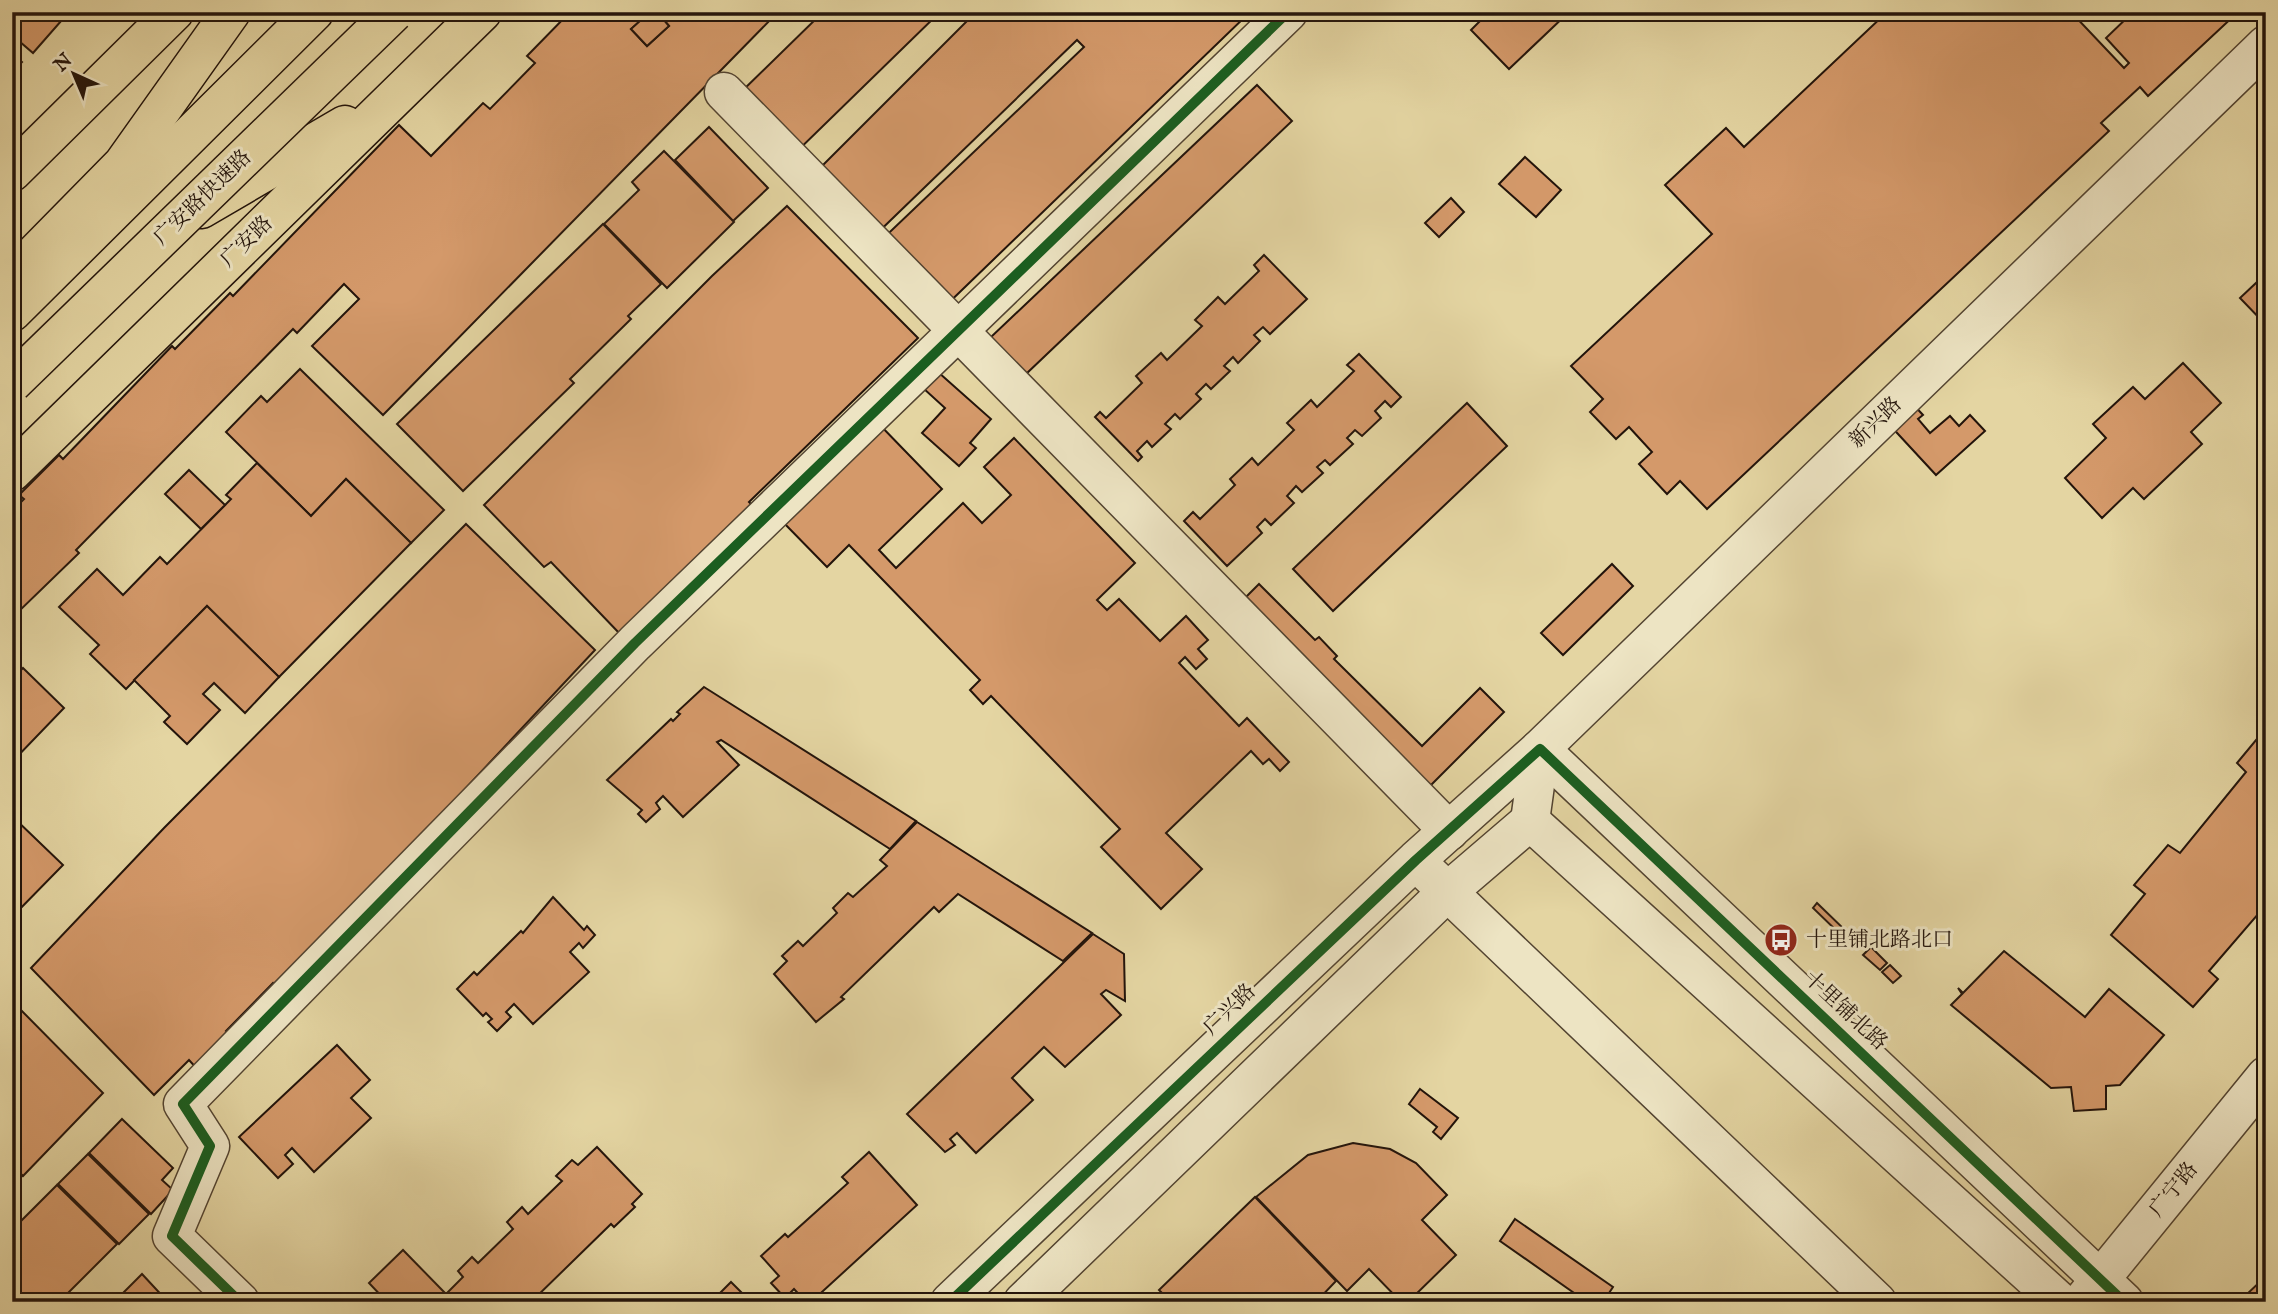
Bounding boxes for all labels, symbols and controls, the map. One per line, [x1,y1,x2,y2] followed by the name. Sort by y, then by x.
[38,38,108,108] north arrow
[49,48,78,78] text: N
[149,145,257,251] street label: 广安路快速路
[216,211,278,273] street label: 广安路
[1844,391,1908,455] street label: 新兴路
[1762,921,1800,959] bus stop icon: 十里铺北路北口
[1806,927,1953,954] place label: 十里铺北路北口
[1797,965,1893,1057] street label: 十里铺北路
[1198,978,1262,1042] street label: 广兴路
[2144,1157,2204,1223] street label: 广宁路

